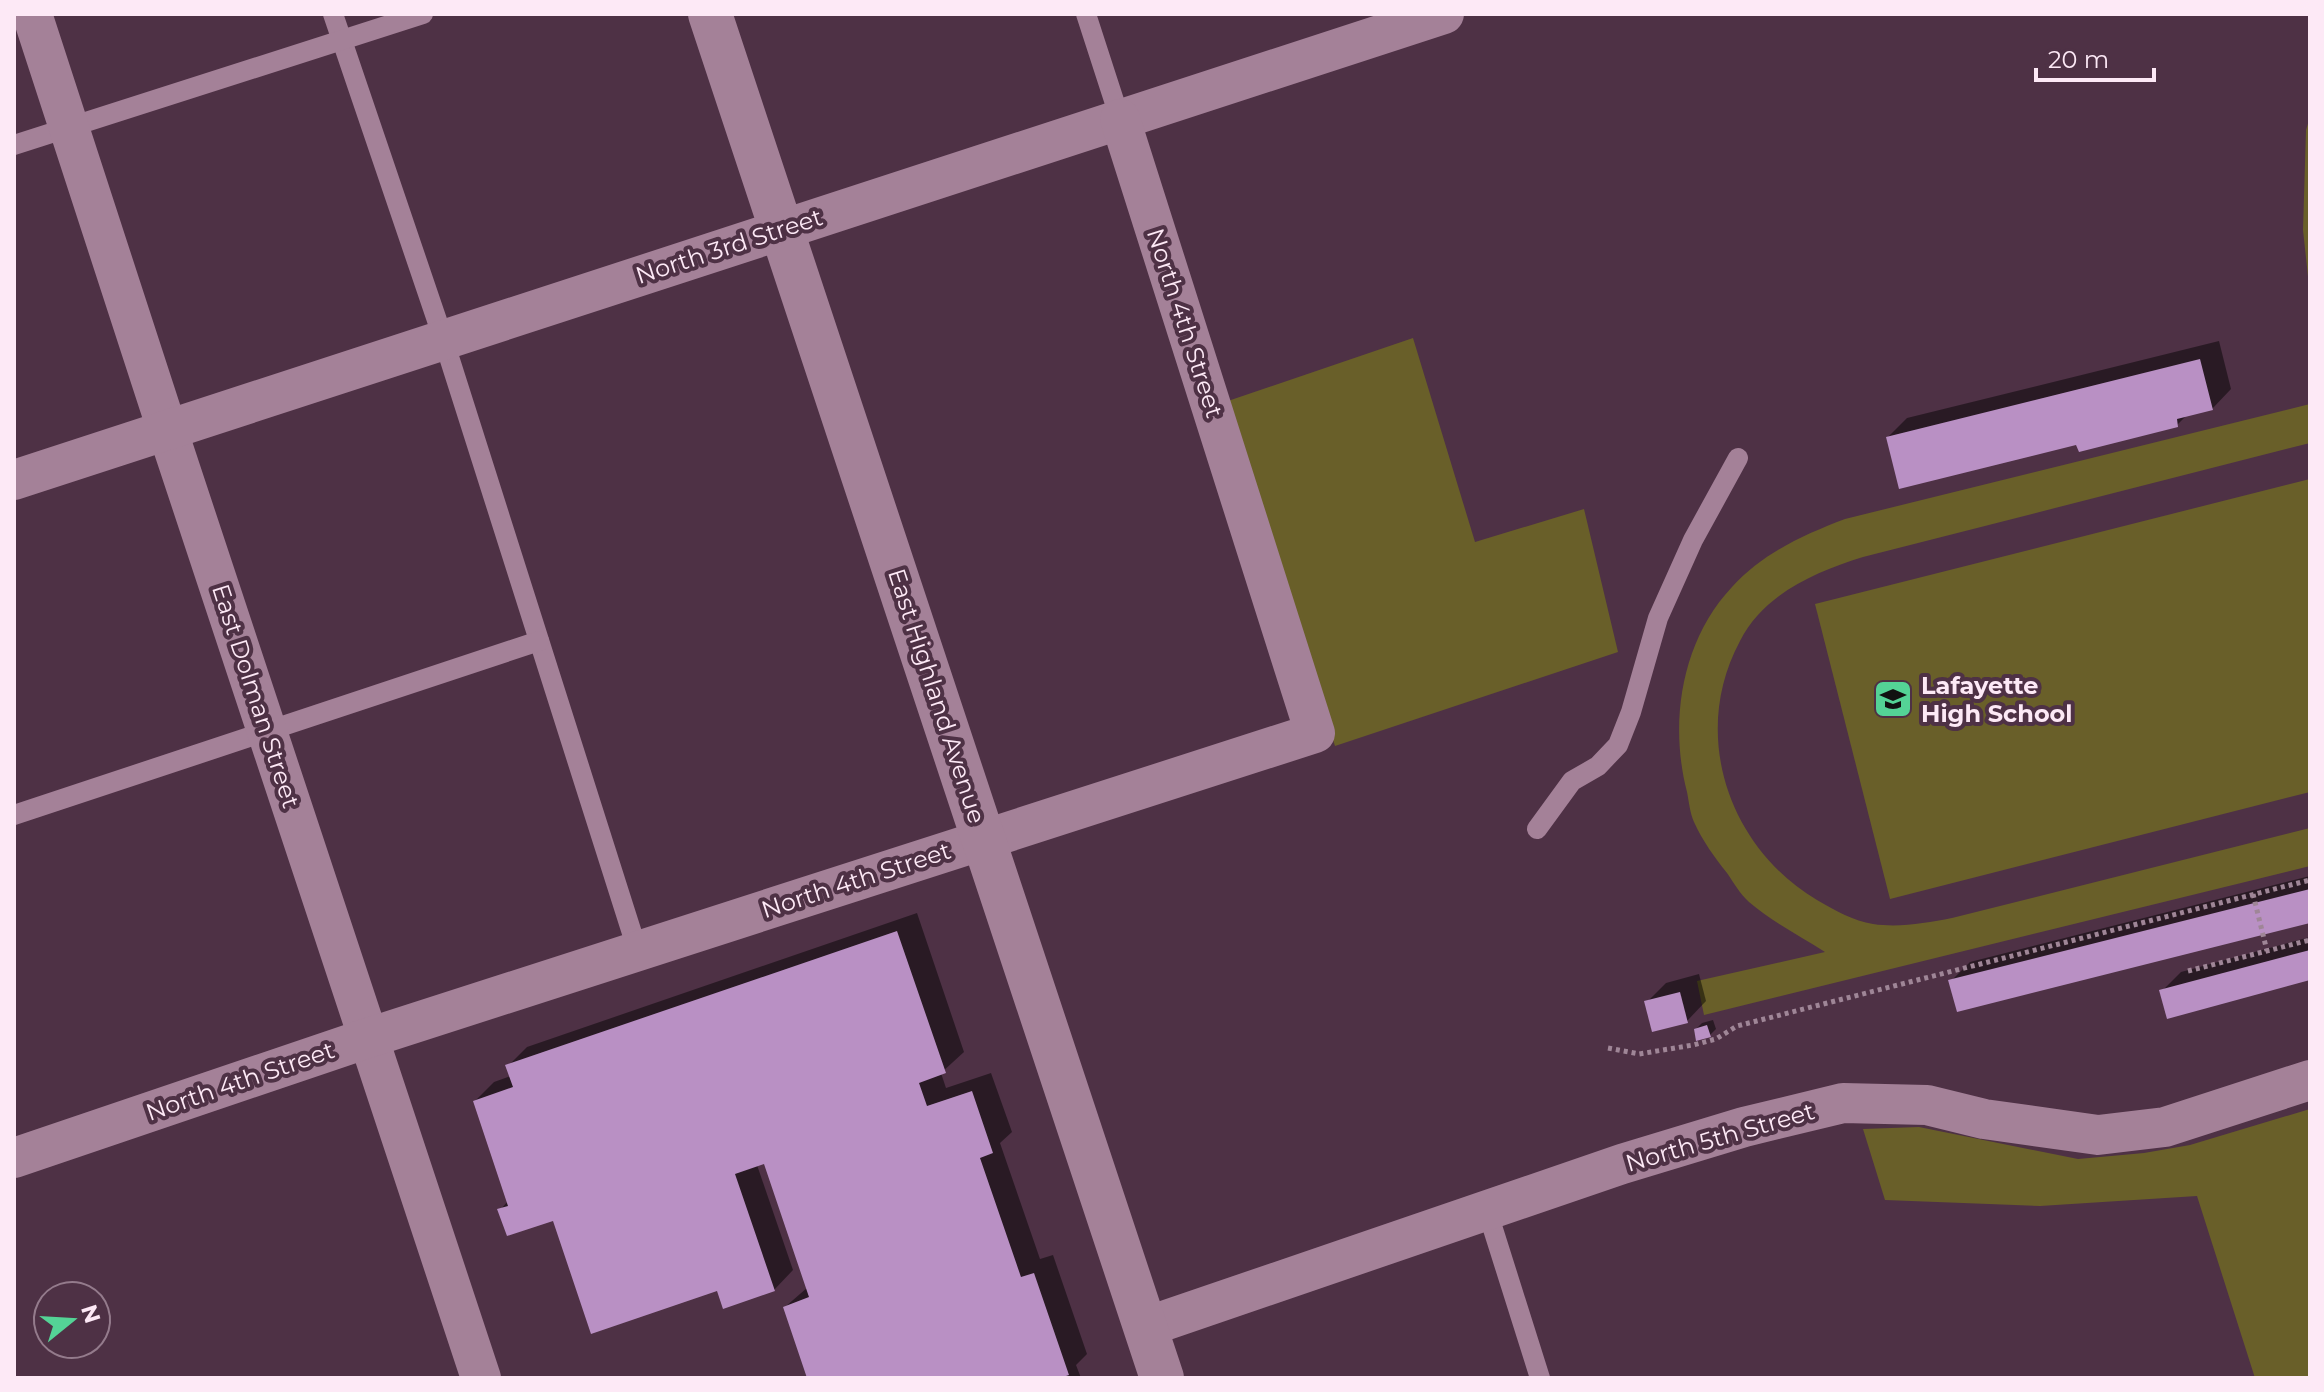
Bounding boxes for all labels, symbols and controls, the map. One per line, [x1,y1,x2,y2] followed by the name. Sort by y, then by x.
[2036,32,2154,82] scale bar
[2048,45,2109,74] text: 20 m
[632,202,826,290] street label: North 3rd Street
[1141,225,1229,422] street label: North 4th Street
[882,565,992,827] street label: East Highland Avenue
[206,580,306,812] street label: East Dolman Street
[1921,671,2073,728] place label: Lafayette High School
[1872,678,1914,720] school or university icon: Lafayette High School
[758,836,955,924] street label: North 4th Street
[142,1035,338,1127] street label: North 4th Street
[1622,1096,1818,1178] street label: North 5th Street
[32,1280,112,1360] north arrow
[75,1301,106,1327] text: N

